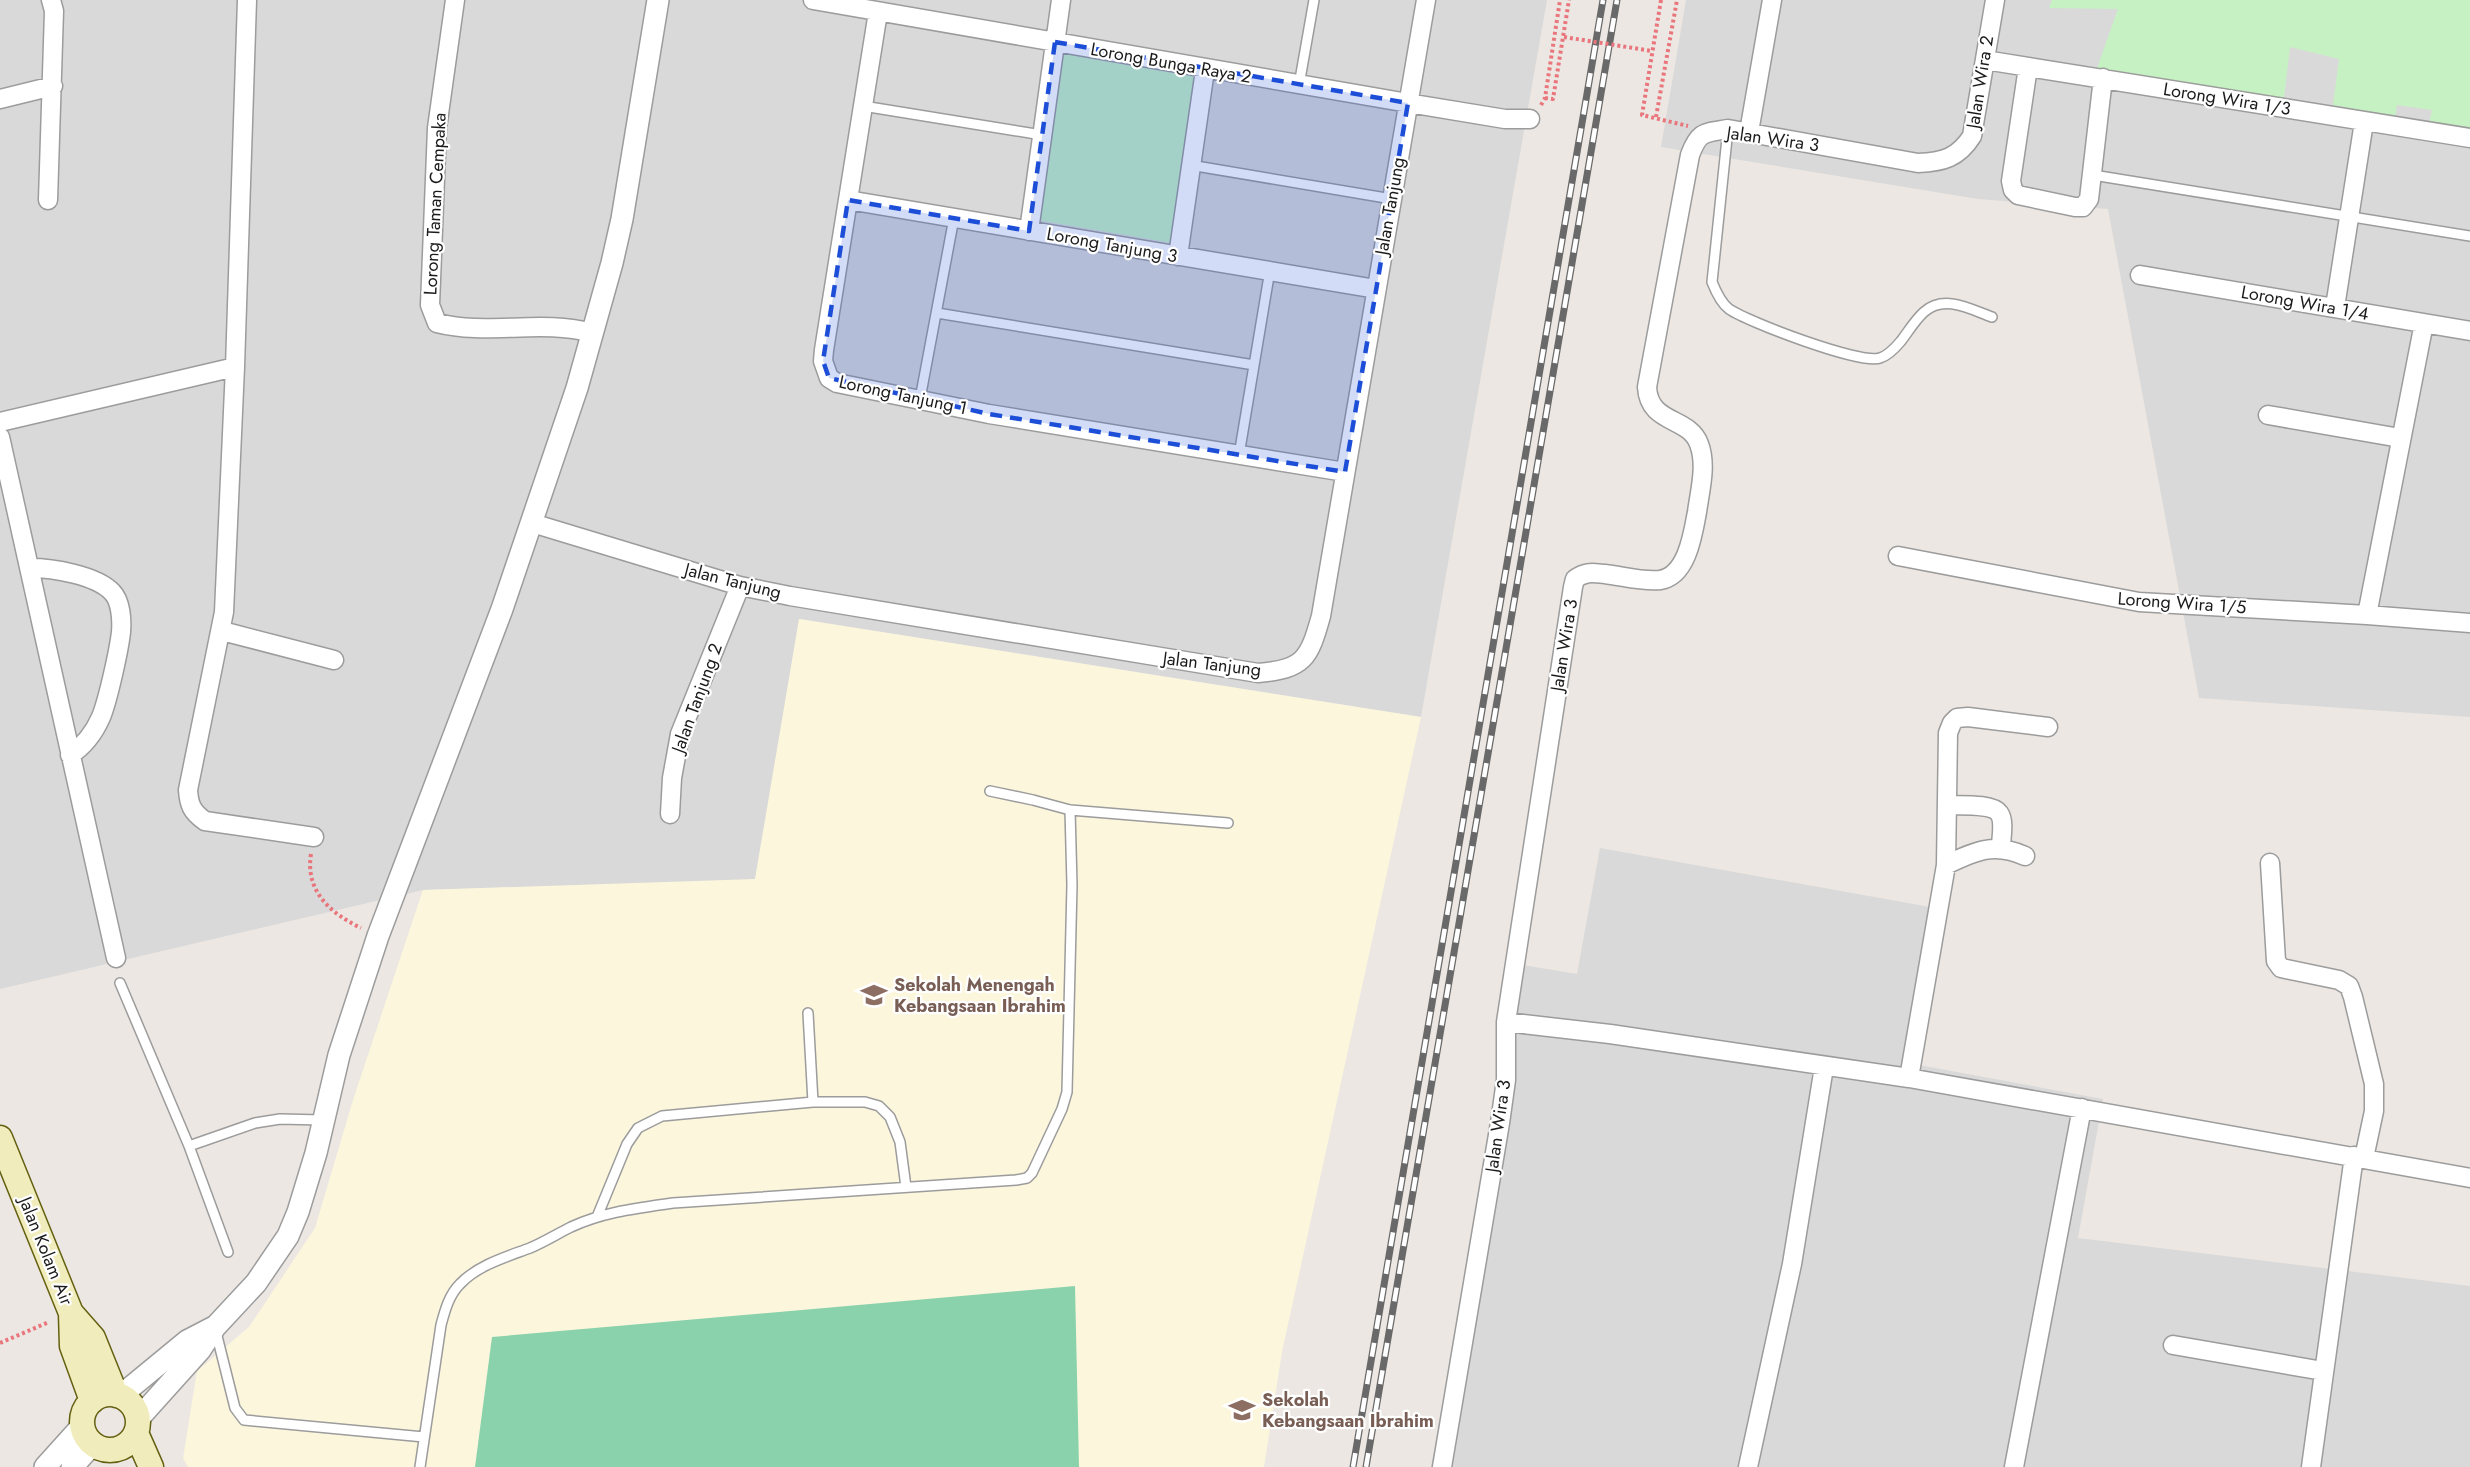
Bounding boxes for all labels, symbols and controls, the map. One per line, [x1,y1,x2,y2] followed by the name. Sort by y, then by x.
[1960,34,2000,132] street label: Jalan Wira 2
[1089,36,1253,90] street label: Lorong Bunga Raya 2
[2161,76,2293,122] street label: Lorong Wira 1/3
[417,112,453,296] street label: Lorong Taman Cempaka
[1723,119,1821,158] street label: Jalan Wira 3
[1368,155,1411,259] street label: Jalan Tanjung
[1045,221,1180,269] street label: Lorong Tanjung 3
[2239,279,2371,327] street label: Lorong Wira 1/4
[836,369,970,421] street label: Lorong Tanjung 1
[680,556,784,606] street label: Jalan Tanjung
[2117,586,2247,620] street label: Lorong Wira 1/5
[1544,597,1584,695] street label: Jalan Wira 3
[665,640,729,758] street label: Jalan Tanjung 2
[1159,645,1263,683] street label: Jalan Tanjung
[894,972,1066,1019] place label: Sekolah Menengah Kebangsaan Ibrahim
[859,980,889,1010] school or university icon: Sekolah Menengah Kebangsaan Ibrahim
[1478,1078,1517,1176] street label: Jalan Wira 3
[12,1191,80,1310] street label: Jalan Kolam Air
[1262,1387,1434,1434] place label: Sekolah Kebangsaan Ibrahim
[1227,1395,1257,1425] school or university icon: Sekolah Kebangsaan Ibrahim

